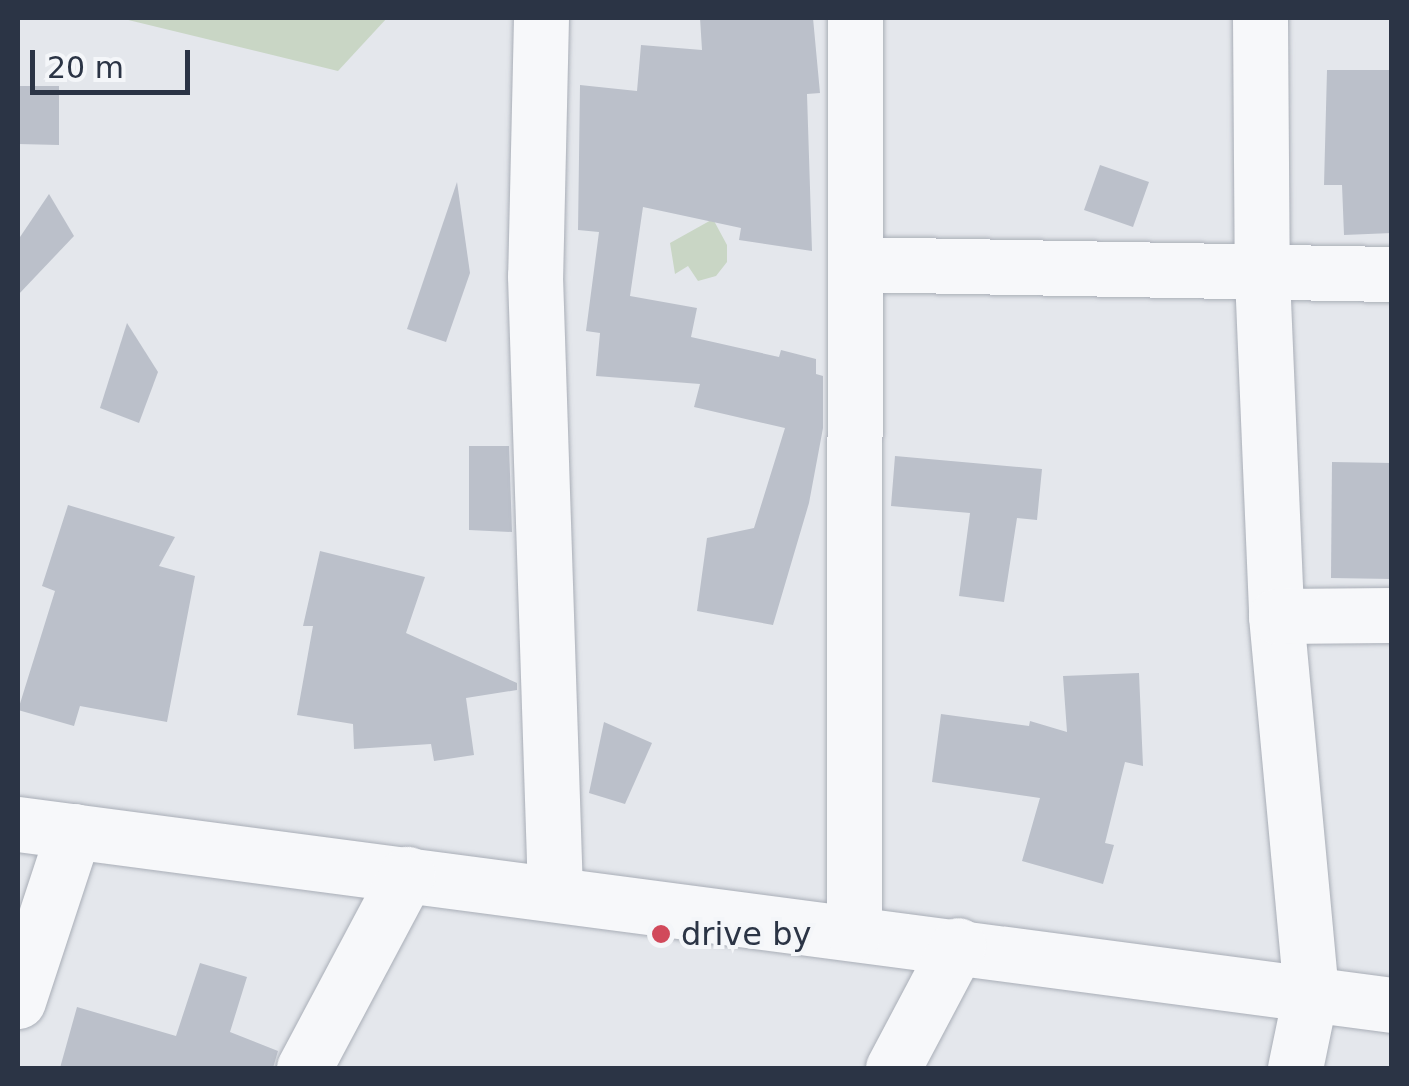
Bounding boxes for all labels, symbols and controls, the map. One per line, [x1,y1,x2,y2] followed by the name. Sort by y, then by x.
[35,30,195,92] scale bar
[47,50,124,85] text: 20 m
[681,915,811,953] place label: drive by
[650,923,672,945] marker: drive by

